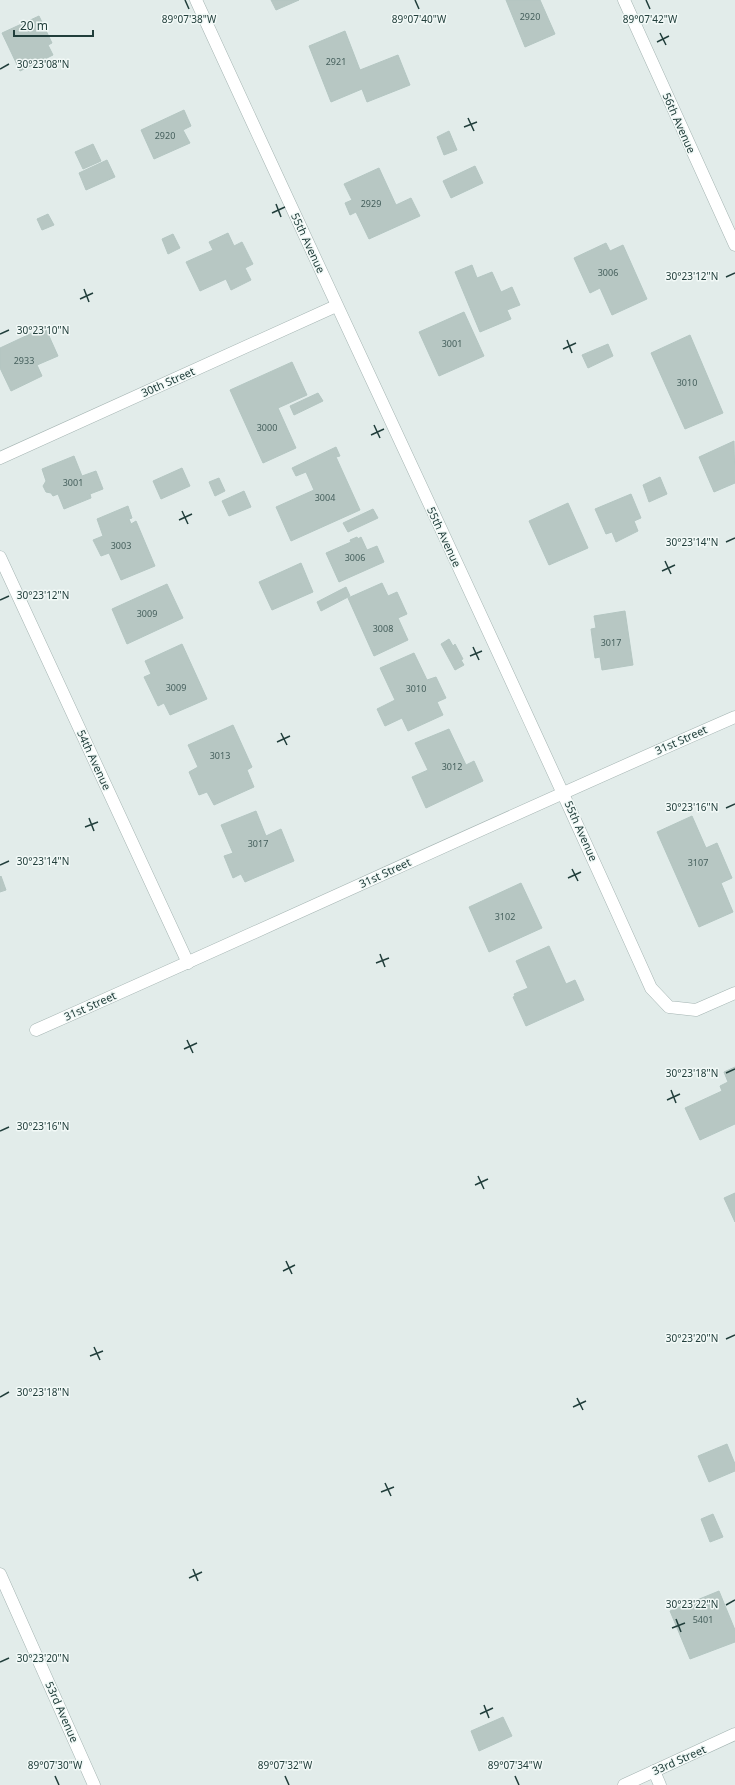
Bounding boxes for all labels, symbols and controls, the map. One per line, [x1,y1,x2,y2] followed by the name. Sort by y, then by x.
[520,10,540,23] house number: 2920
[14,12,93,38] scale bar
[162,12,217,26] text: 89°07'38"W
[392,12,447,26] text: 89°07'40"W
[623,12,678,26] text: 89°07'42"W
[20,17,48,34] text: 20 m
[326,55,346,68] house number: 2921
[17,57,69,71] text: 30°23'08"N
[659,90,699,155] street label: 56th Avenue
[155,129,175,142] house number: 2920
[361,197,381,210] house number: 2929
[288,210,329,275] street label: 55th Avenue
[598,266,618,279] house number: 3006
[666,269,718,283] text: 30°23'12"N
[17,323,69,337] text: 30°23'10"N
[442,337,462,350] house number: 3001
[14,354,34,367] house number: 2933
[139,363,197,400] street label: 30th Street
[677,376,697,389] house number: 3010
[257,421,277,434] house number: 3000
[63,476,83,489] house number: 3001
[315,491,335,504] house number: 3004
[424,504,465,569] street label: 55th Avenue
[666,535,718,549] text: 30°23'14"N
[111,539,131,552] house number: 3003
[345,551,365,564] house number: 3006
[17,588,69,602] text: 30°23'12"N
[137,607,157,620] house number: 3009
[373,622,393,635] house number: 3008
[601,636,621,649] house number: 3017
[166,681,186,694] house number: 3009
[406,682,426,695] house number: 3010
[652,721,709,758] street label: 31st Street
[74,727,115,792] street label: 54th Avenue
[210,749,230,762] house number: 3013
[442,760,462,773] house number: 3012
[561,798,601,863] street label: 55th Avenue
[666,800,718,814] text: 30°23'16"N
[248,837,268,850] house number: 3017
[17,854,69,868] text: 30°23'14"N
[357,854,413,891] street label: 31st Street
[688,856,708,869] house number: 3107
[495,910,515,923] house number: 3102
[61,987,118,1024] street label: 31st Street
[666,1066,718,1080] text: 30°23'18"N
[17,1119,69,1133] text: 30°23'16"N
[666,1331,718,1345] text: 30°23'20"N
[17,1385,69,1399] text: 30°23'18"N
[666,1597,718,1611] text: 30°23'22"N
[693,1613,713,1626] house number: 5401
[17,1651,69,1665] text: 30°23'20"N
[42,1679,83,1745] street label: 53rd Avenue
[650,1741,708,1778] street label: 33rd Street
[28,1758,83,1772] text: 89°07'30"W
[258,1758,313,1772] text: 89°07'32"W
[488,1758,543,1772] text: 89°07'34"W

